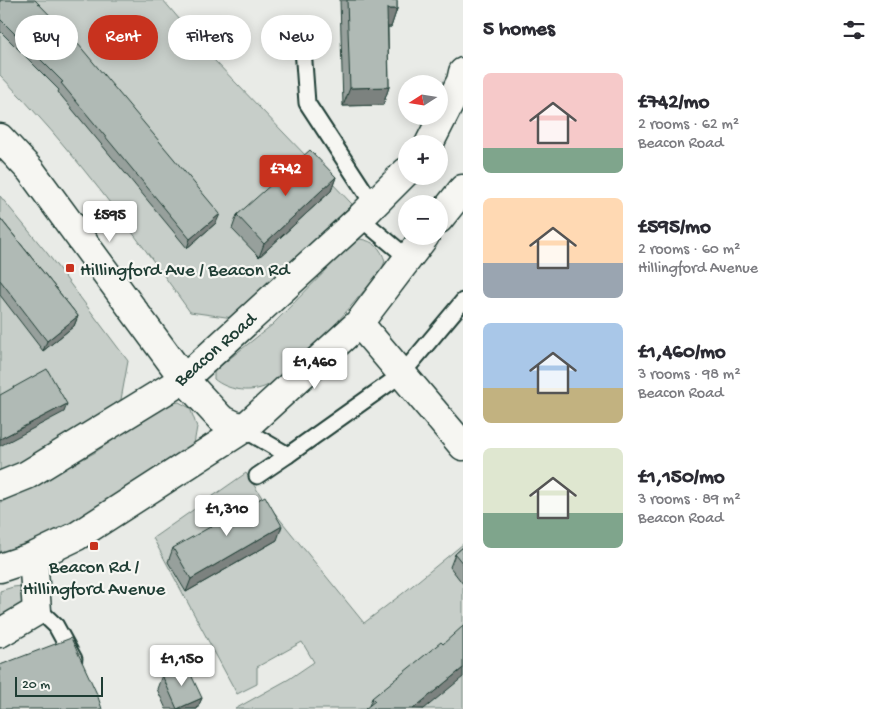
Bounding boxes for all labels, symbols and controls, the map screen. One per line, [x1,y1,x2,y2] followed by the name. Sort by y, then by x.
[15,15,78,60] chip: Buy
[88,15,158,60] chip: Rent
[168,15,251,60] chip: Filters
[261,15,332,60] chip: New
[840,16,868,44] icon: filters
[483,18,555,43] text: 5 homes
[398,75,448,125] north arrow
[398,75,448,245] map controls
[638,91,709,116] text: £742/mo
[523,93,583,153] icon: home
[638,116,739,135] text: 2 rooms · 62 m²
[398,135,448,185] button: +
[638,135,723,154] text: Beacon Road
[256,154,316,197] pin: £742
[271,161,301,180] text: £742
[398,195,448,245] button: −
[80,200,140,243] pin: £595
[94,207,126,226] text: £595
[638,216,711,241] text: £595/mo
[523,218,583,278] icon: home
[638,241,740,260] text: 2 rooms · 60 m²
[80,260,291,283] place label: Hillingford Ave / Beacon Rd
[638,260,758,279] text: Hillingford Avenue
[64,262,76,274] marker: Hillingford Ave / Beacon Rd
[170,307,264,393] street label: Beacon Road
[638,341,726,366] text: £1,460/mo
[523,343,583,403] icon: home
[274,348,356,390] pin: £1,460
[293,354,337,373] text: £1,460
[638,366,740,385] text: 3 rooms · 98 m²
[638,385,723,404] text: Beacon Road
[638,466,725,491] text: £1,150/mo
[523,468,583,528] icon: home
[638,491,740,510] text: 3 rooms · 89 m²
[186,494,268,537] pin: £1,310
[206,501,248,520] text: £1,310
[638,510,723,529] text: Beacon Road
[88,540,100,552] marker: Beacon Rd / Hillingford Avenue
[23,557,165,602] place label: Beacon Rd / Hillingford Avenue
[141,644,223,687] pin: £1,150
[161,651,203,670] text: £1,150
[15,674,102,697] scale bar
[22,677,50,694] text: 20 m

